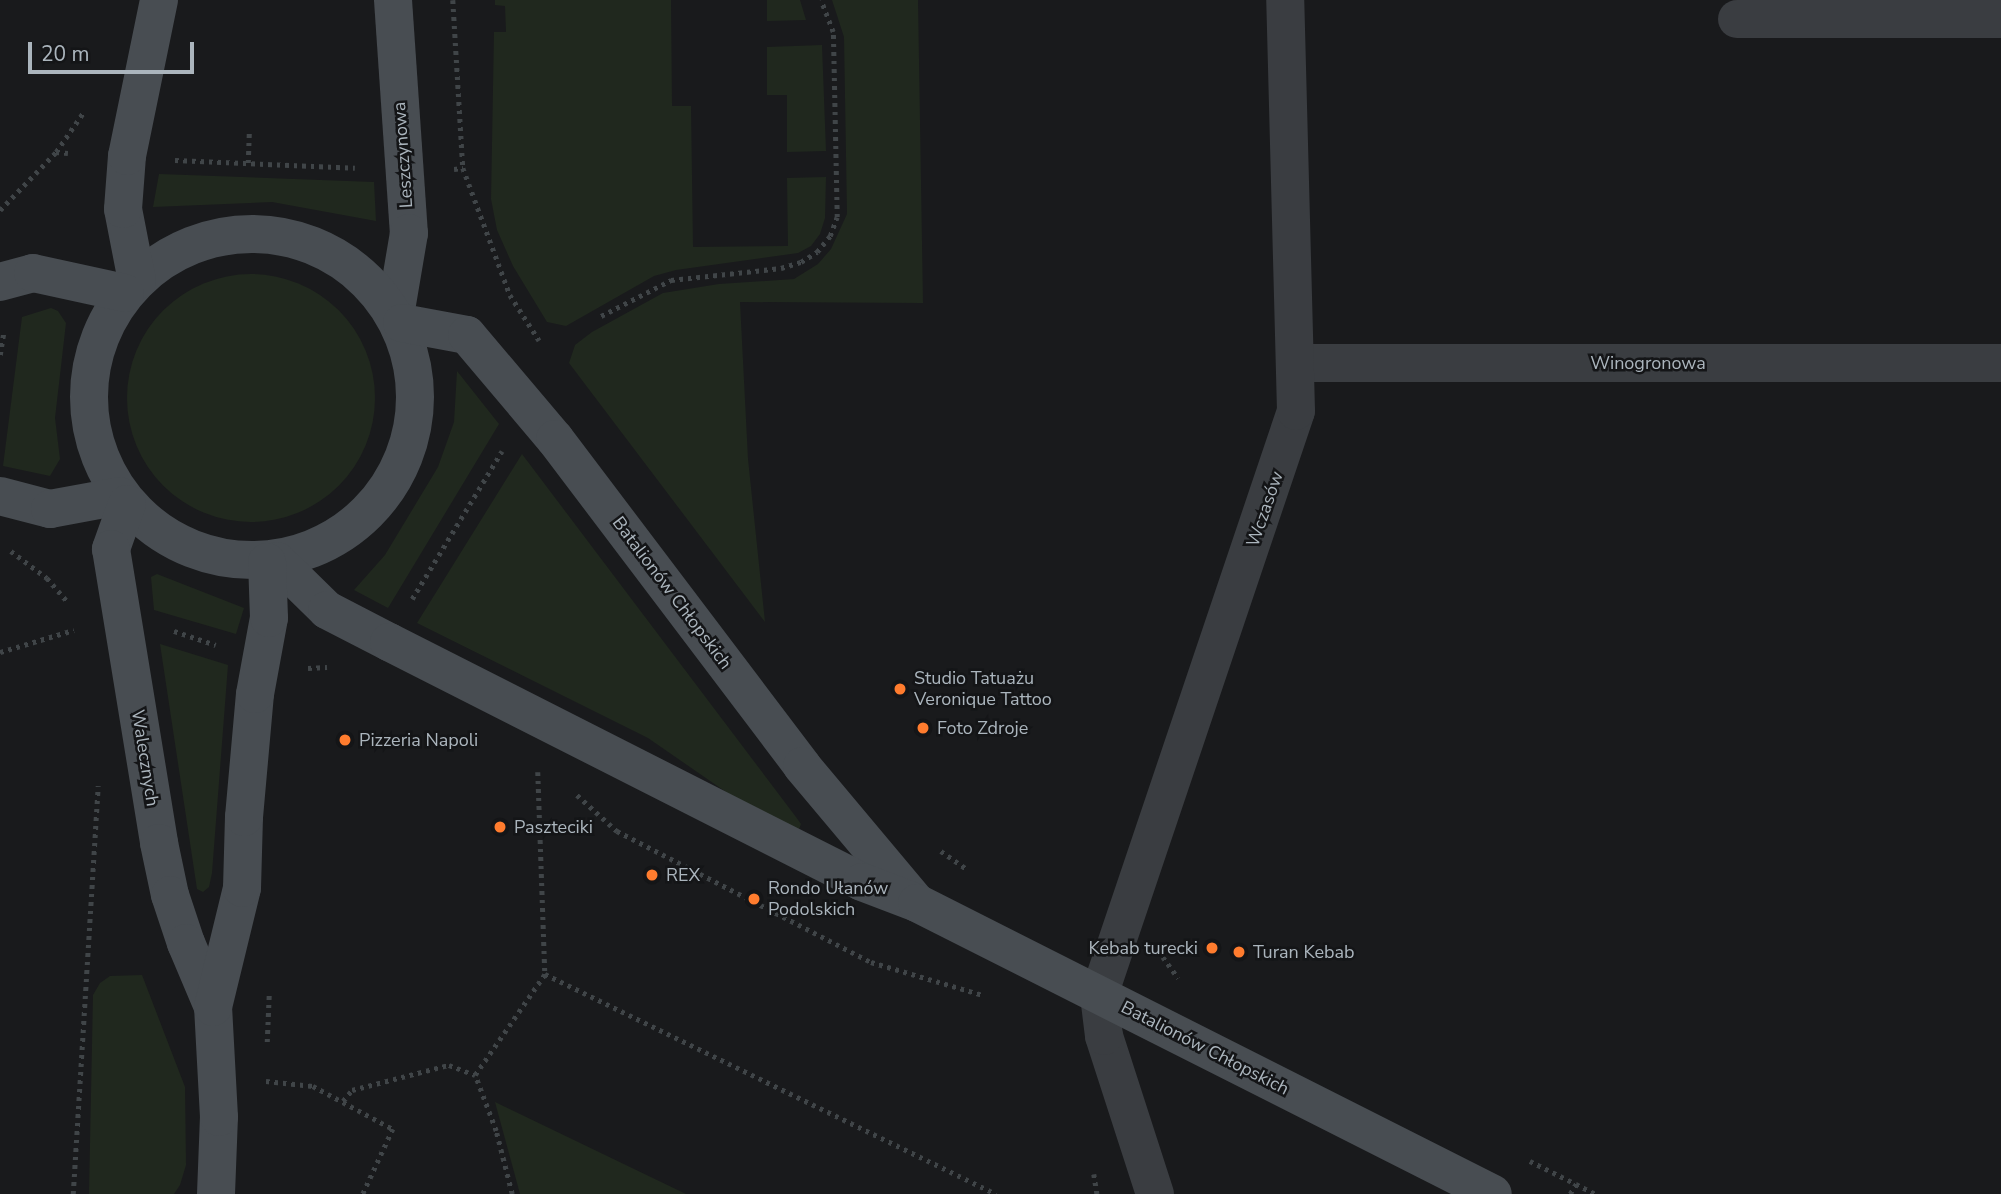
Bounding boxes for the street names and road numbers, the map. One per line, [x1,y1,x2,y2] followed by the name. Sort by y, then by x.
[389,101,417,209] street label: Leszczynowa
[1590,352,1706,374] street label: Winogronowa
[1242,468,1288,550] street label: Wczasów
[608,512,736,674] street label: Batalionów Chłopskich
[127,708,163,808] street label: Walecznych
[1118,996,1292,1100] street label: Batalionów Chłopskich

